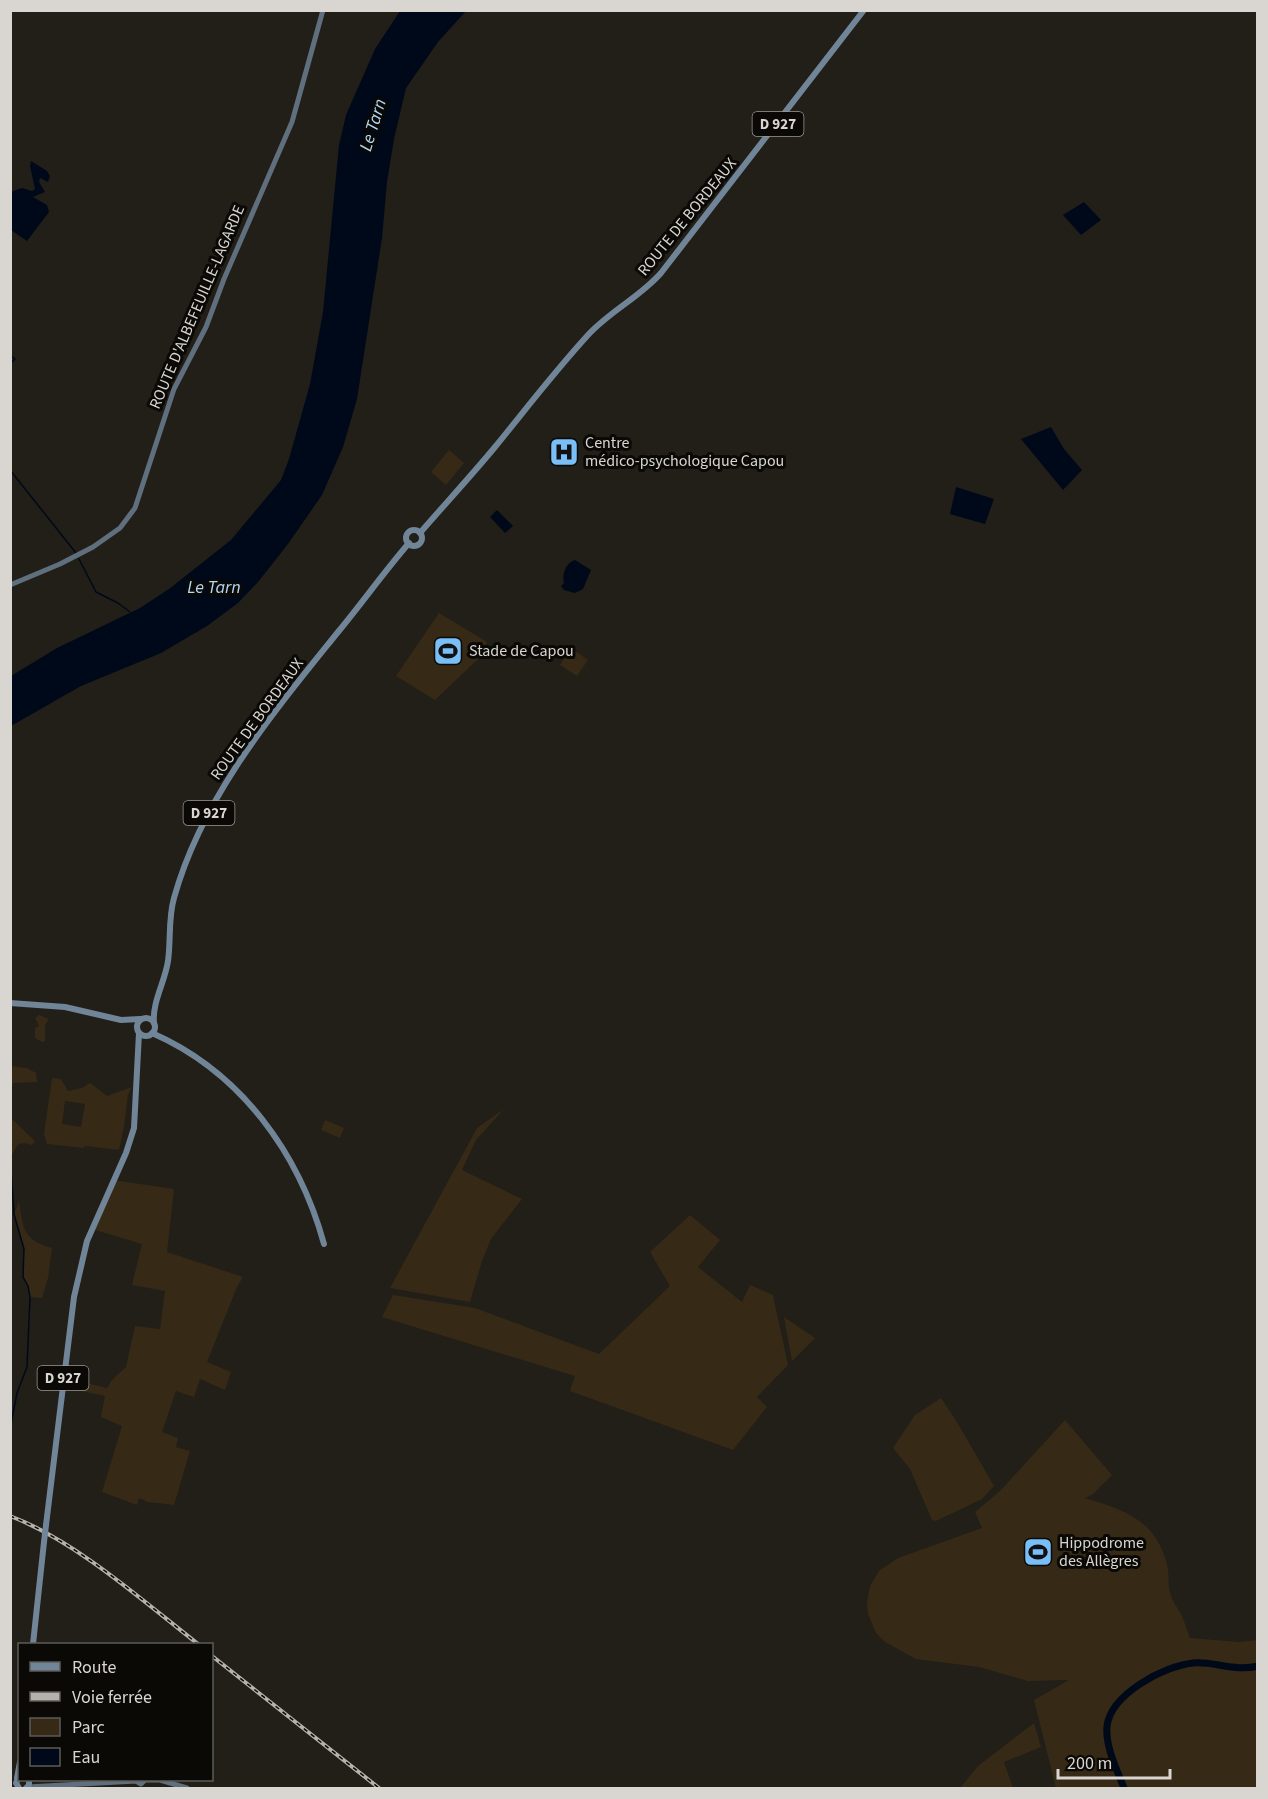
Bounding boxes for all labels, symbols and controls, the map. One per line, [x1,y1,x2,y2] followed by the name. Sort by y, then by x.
[353,96,393,154] water label: Le Tarn
[752,112,804,136] road number: D 927
[633,153,741,281] street label: ROUTE DE BORDEAUX
[144,202,250,412] street label: ROUTE D'ALBEFEUILLE-LAGARDE
[585,432,784,472] place label: Centre médico-psychologique Capou
[548,436,580,468] hospital icon: Centre médico-psychologique Capou
[187,575,241,600] water label: Le Tarn
[432,635,464,667] sports icon: Stade de Capou
[469,640,574,662] place label: Stade de Capou
[205,653,309,785] street label: ROUTE DE BORDEAUX
[184,801,234,825] road number: D 927
[38,1366,88,1390] road number: D 927
[1059,1532,1144,1572] place label: Hippodrome des Allègres
[1022,1536,1054,1568] sports icon: Hippodrome des Allègres
[18,1643,213,1781] legend
[72,1655,116,1680] text: Route
[72,1685,152,1710] text: Voie ferrée
[72,1715,105,1740] text: Parc
[1058,1742,1170,1780] scale bar
[72,1745,100,1770] text: Eau
[1067,1751,1112,1776] text: 200 m

